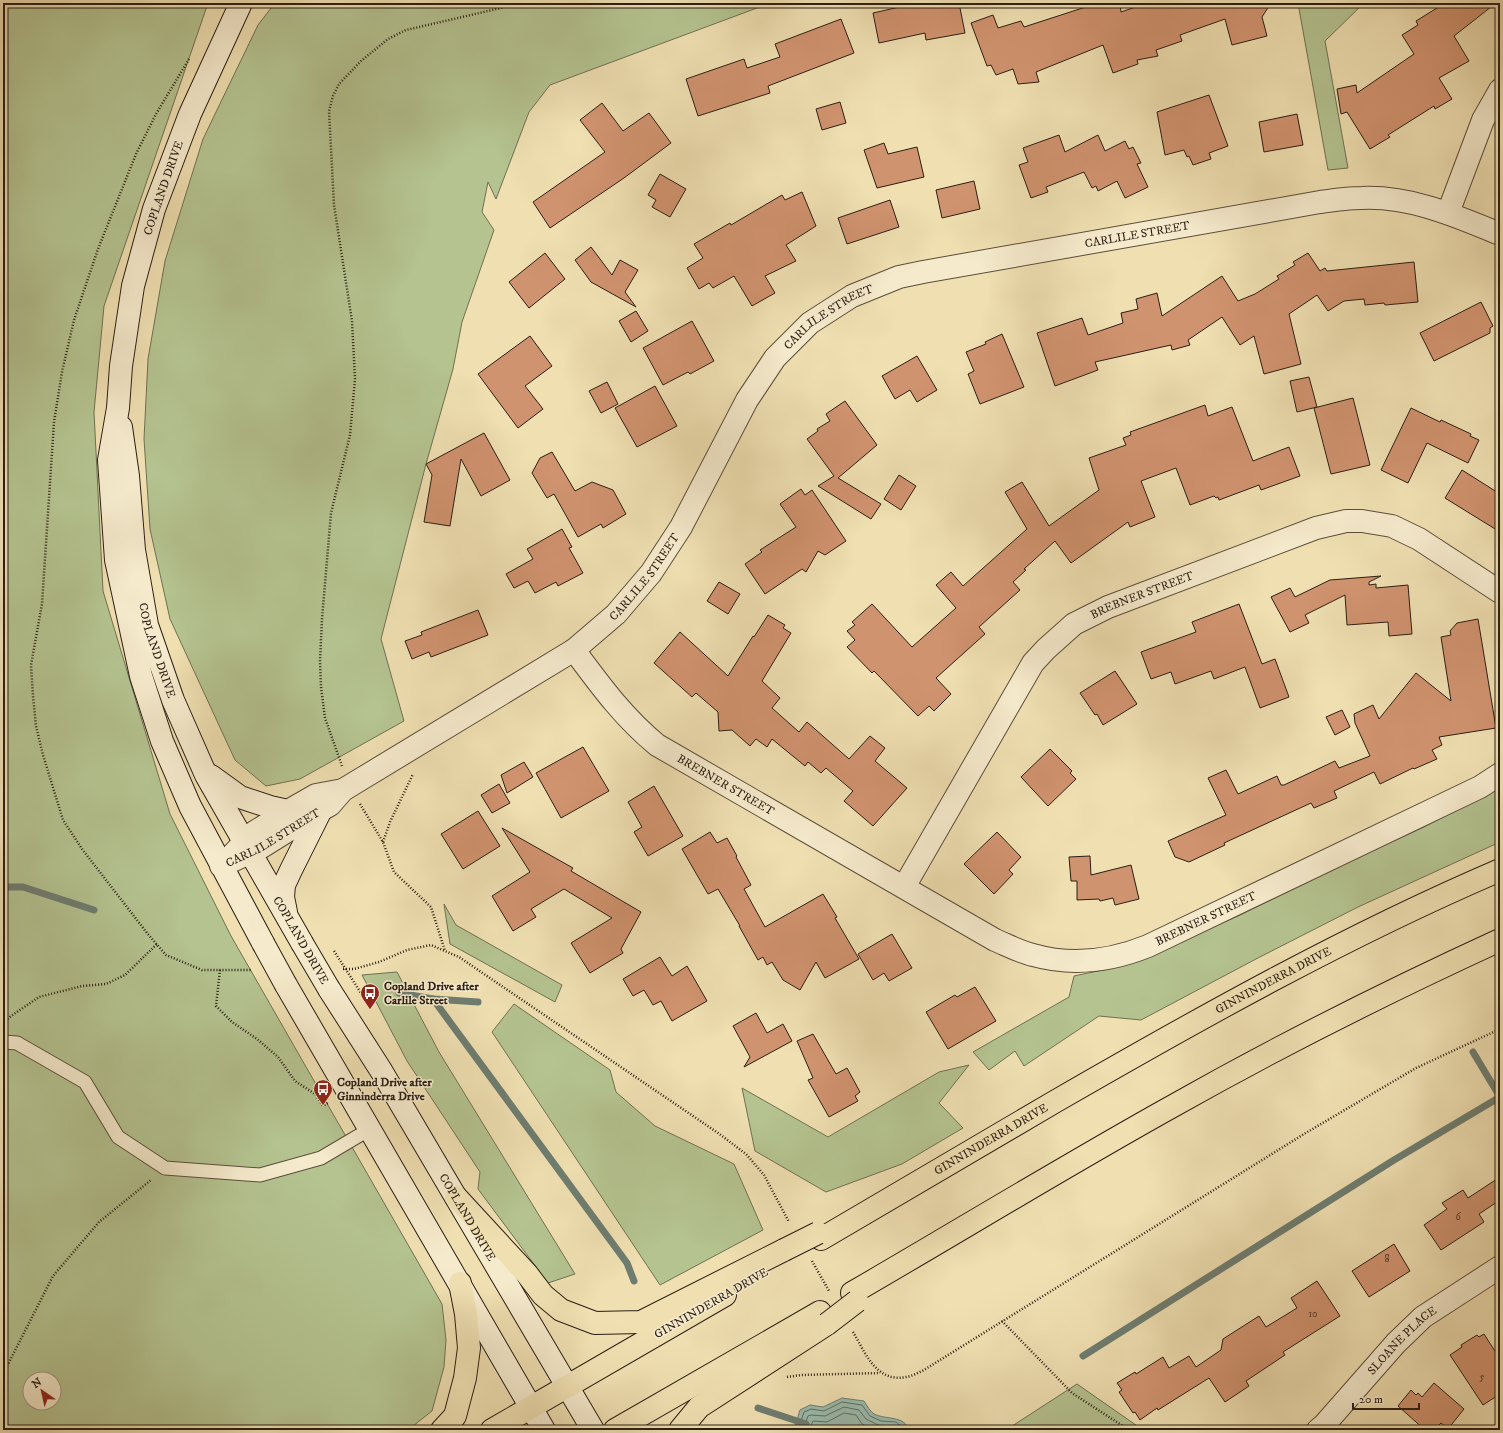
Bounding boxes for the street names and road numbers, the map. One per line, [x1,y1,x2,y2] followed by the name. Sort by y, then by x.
[140,138,187,237] street label: COPLAND DRIVE
[1084,218,1191,251] street label: CARLILE STREET
[781,281,875,353] street label: CARLILE STREET
[606,531,683,624] street label: CARLILE STREET
[1088,568,1196,623] street label: BREBNER STREET
[135,602,179,701] street label: COPLAND DRIVE
[674,751,777,819] street label: BREBNER STREET
[223,805,323,871] street label: CARLILE STREET
[1153,888,1259,949] street label: BREBNER STREET
[269,894,332,987] street label: COPLAND DRIVE
[1213,944,1334,1018] street label: GINNINDERRA DRIVE
[932,1100,1051,1179] street label: GINNINDERRA DRIVE
[436,1171,499,1264] street label: COPLAND DRIVE
[652,1264,771,1342] street label: GINNINDERRA DRIVE
[1364,1303,1440,1378] street label: SLOANE PLACE

